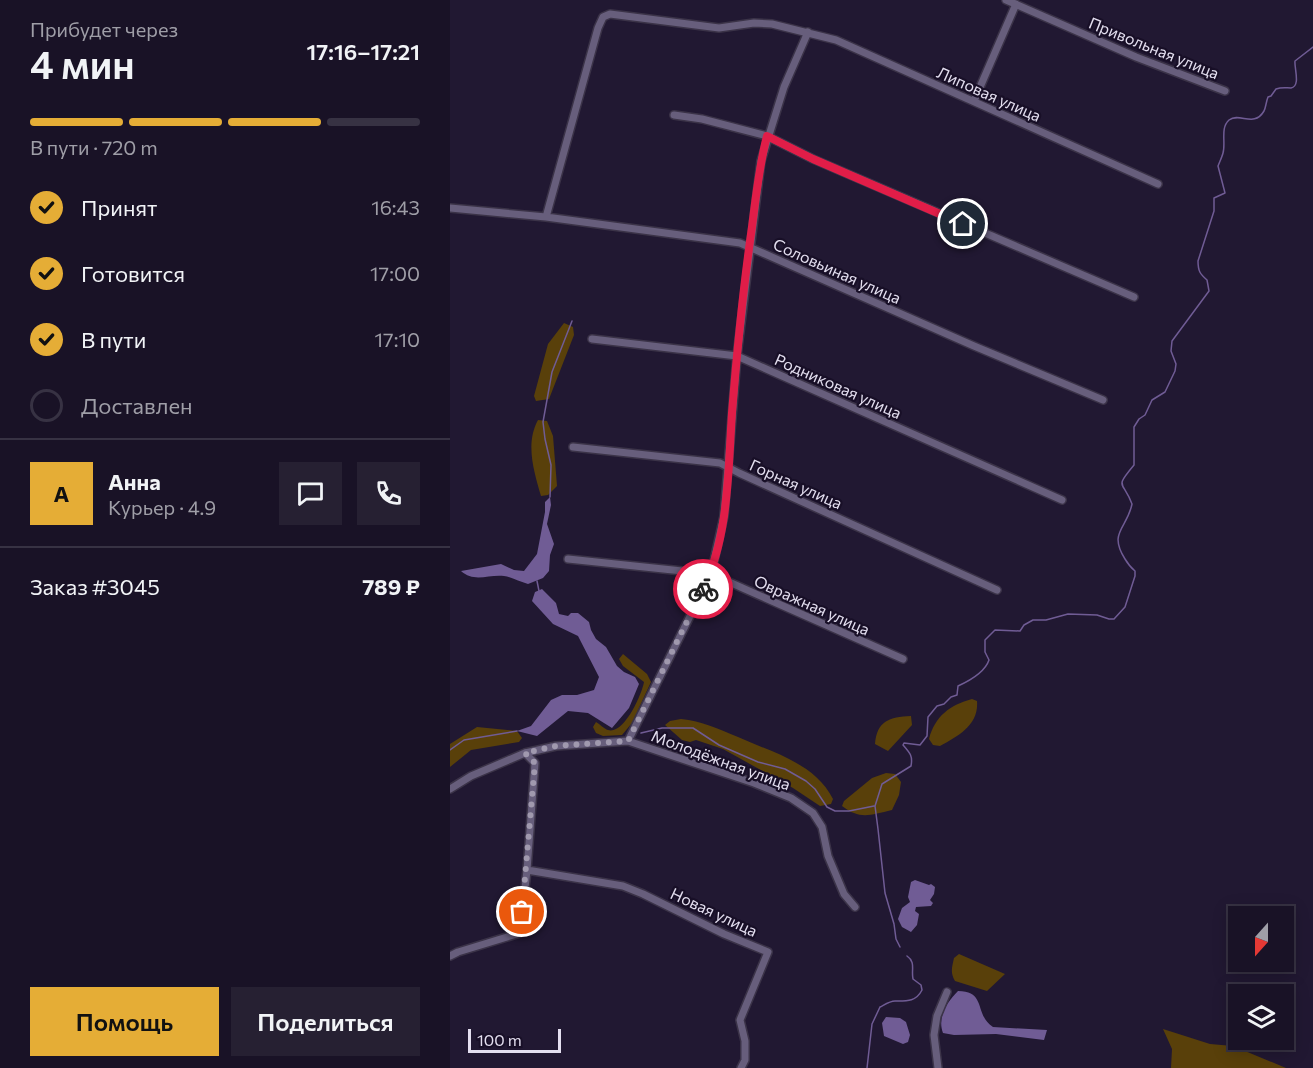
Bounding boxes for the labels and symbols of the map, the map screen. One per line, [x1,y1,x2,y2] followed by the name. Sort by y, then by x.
[1086,13,1222,82] street label: Привольная улица
[934,62,1044,125] street label: Липовая улица
[937,198,988,249] pin
[770,234,904,307] street label: Соловьиная улица
[772,349,904,422] street label: Родниковая улица
[747,455,845,512] street label: Горная улица
[673,559,733,619] courier
[751,571,873,639] street label: Овражная улица
[649,726,793,794] street label: Молодёжная улица
[668,883,761,940] street label: Новая улица
[496,886,547,937] pin
[1228,906,1294,972] north arrow
[468,1026,561,1054] scale bar

